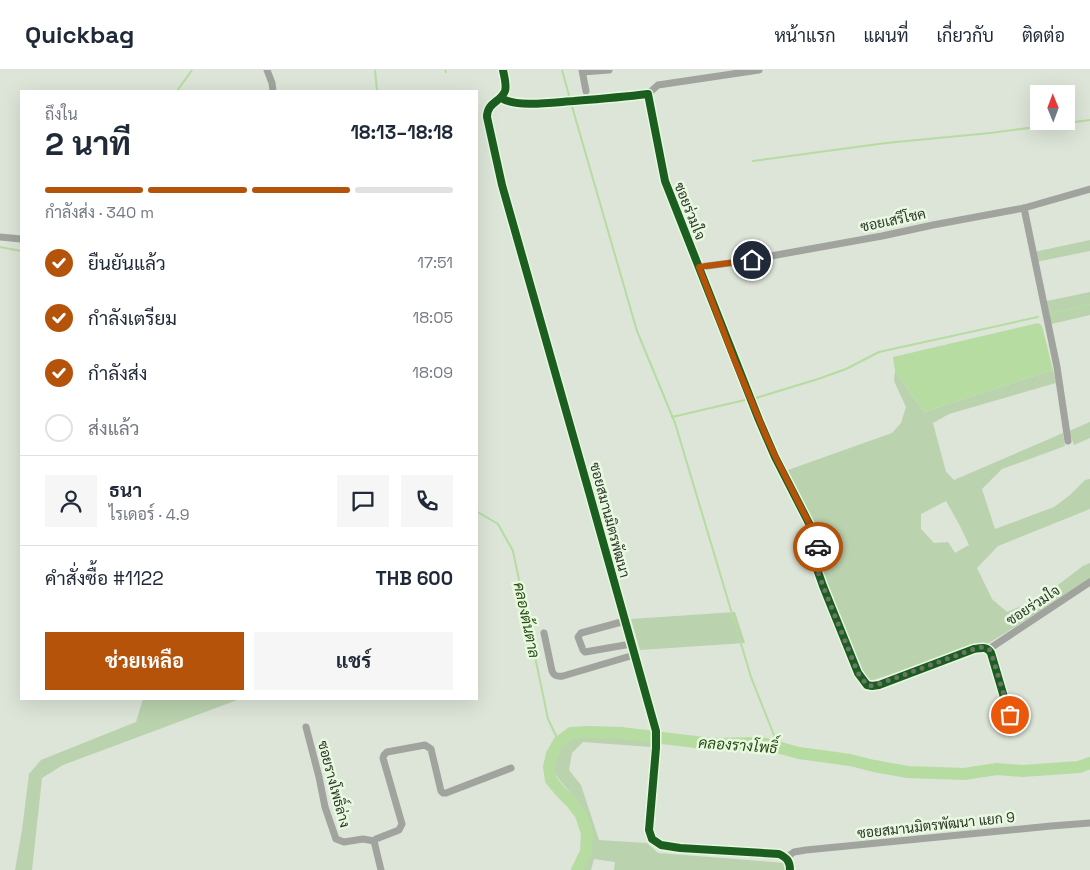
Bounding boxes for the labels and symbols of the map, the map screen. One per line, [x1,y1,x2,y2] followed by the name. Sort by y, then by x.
[1030,85,1075,130] north arrow
[670,180,710,242] street label: ซอยร่วมใจ
[859,204,927,236] street label: ซอยเสรีโชค
[731,239,773,281] pin
[586,460,634,580] street label: ซอยสมานมิตรพัฒนา
[793,522,843,572] courier
[510,580,544,660] water label: คลองต้นตาล
[1003,581,1063,629] street label: ซอยร่วมใจ
[989,694,1031,736] pin
[698,727,781,757] water label: คลองรางโพธิ์
[314,738,357,829] street label: ซอยรางโพธิ์ล่าง
[856,808,1016,842] street label: ซอยสมานมิตรพัฒนา แยก 9

